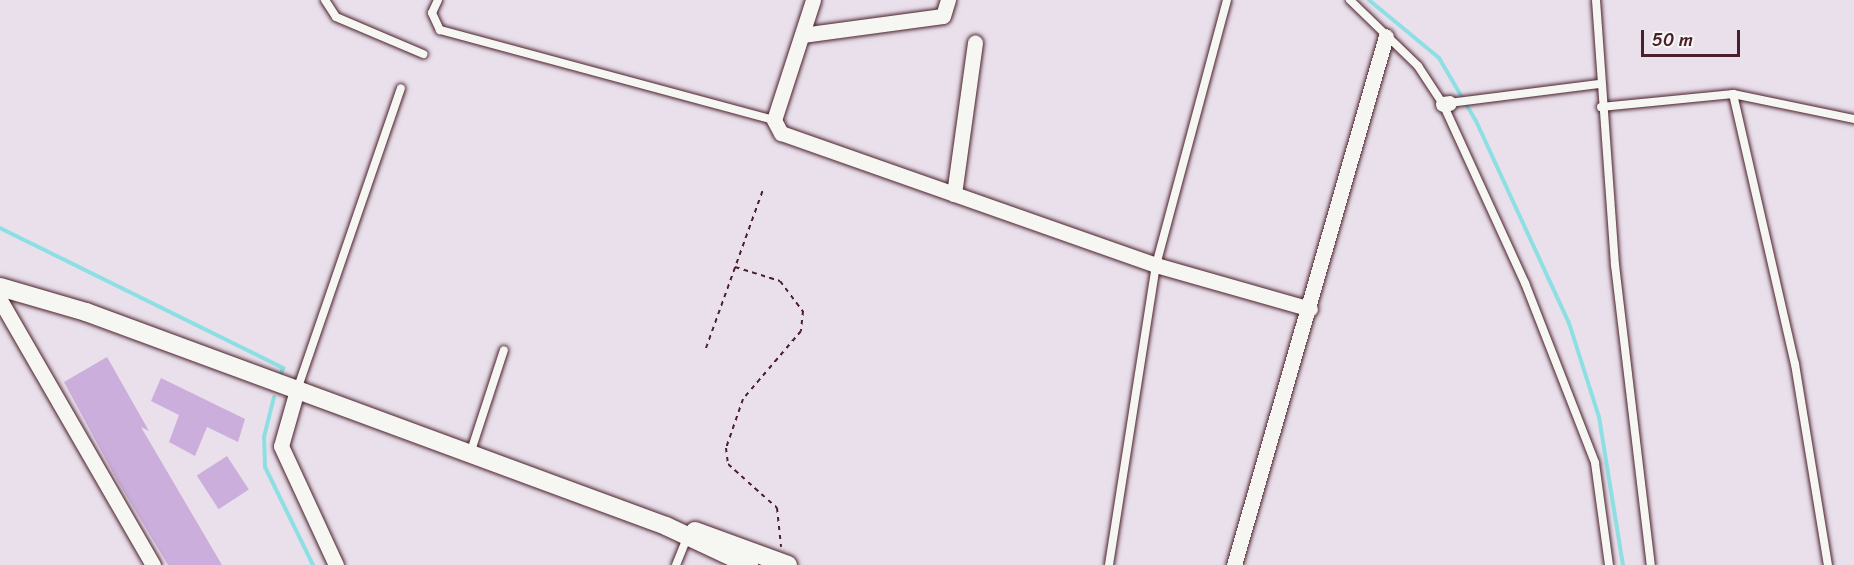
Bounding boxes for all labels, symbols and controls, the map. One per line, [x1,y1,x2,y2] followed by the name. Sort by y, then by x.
[1644,18,1743,56] scale bar
[1652,24,1693,56] text: 50 m

